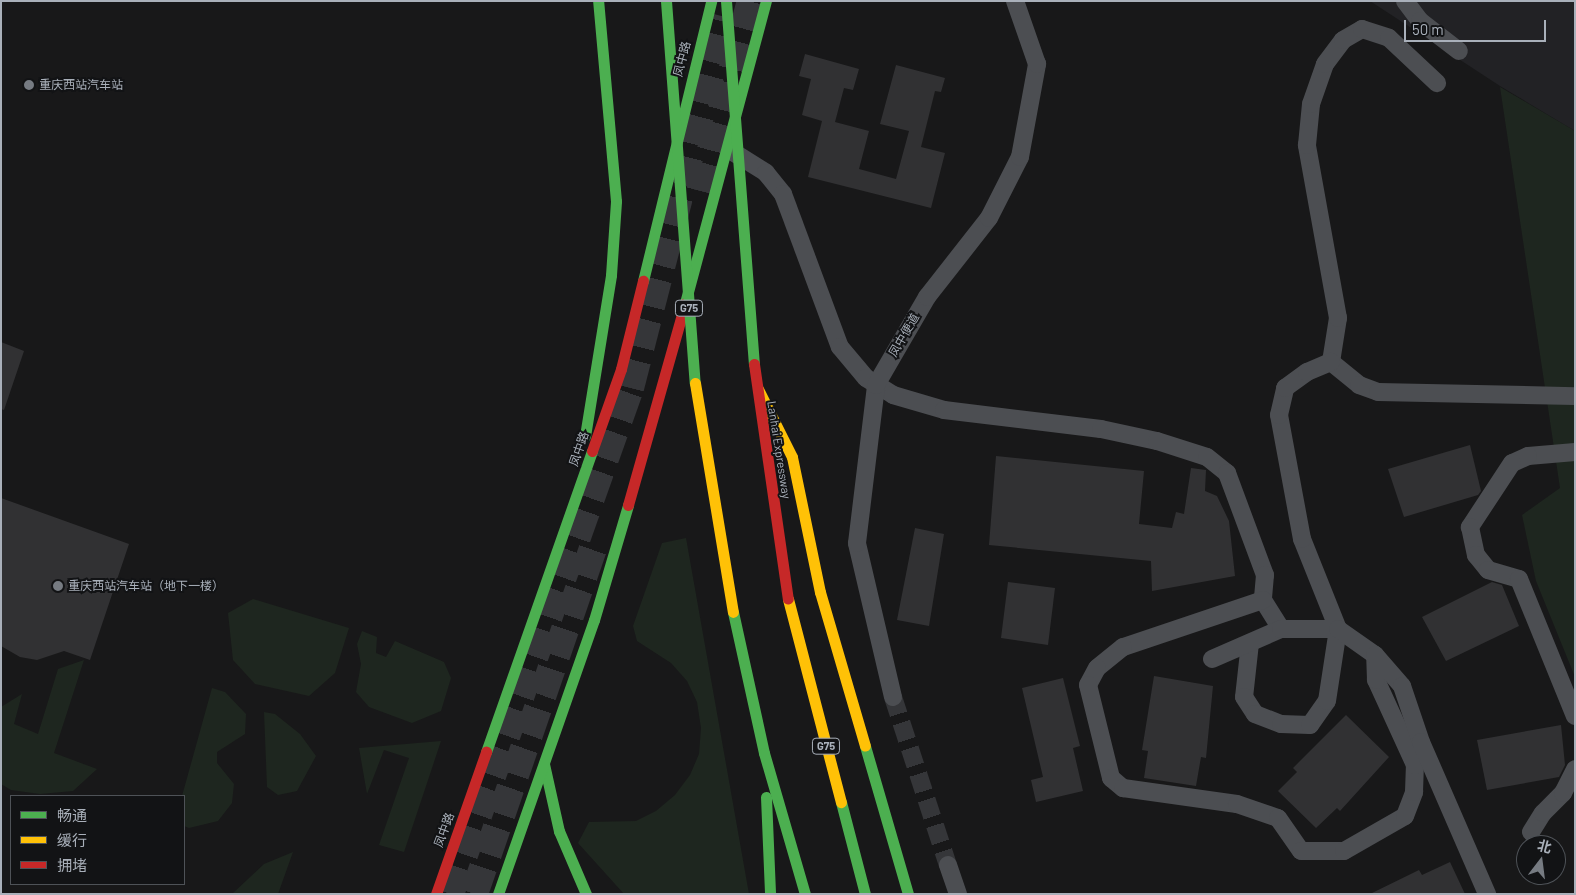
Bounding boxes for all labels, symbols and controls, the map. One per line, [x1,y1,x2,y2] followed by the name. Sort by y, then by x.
[1406,10,1548,42] scale bar
[1412,20,1444,38] text: 50 m
[671,40,693,78] street label: 凤中路
[39,78,123,92] place label: 重庆西站汽车站
[23,79,35,91] marker: 重庆西站汽车站
[674,300,704,316] road number: G75
[886,311,922,359] street label: 凤中便道
[764,400,794,500] street label: Lanhai Expressway
[566,430,592,468] street label: 凤中路
[68,579,224,593] place label: 重庆西站汽车站（地下一楼）
[52,580,64,592] marker: 重庆西站汽车站（地下一楼）
[811,738,841,754] road number: G75
[10,795,185,885] legend
[57,806,87,824] text: 畅通
[431,811,457,849] street label: 凤中路
[57,831,87,849] text: 缓行
[1516,835,1566,885] north arrow
[1536,836,1554,856] text: 北
[57,856,87,874] text: 拥堵

